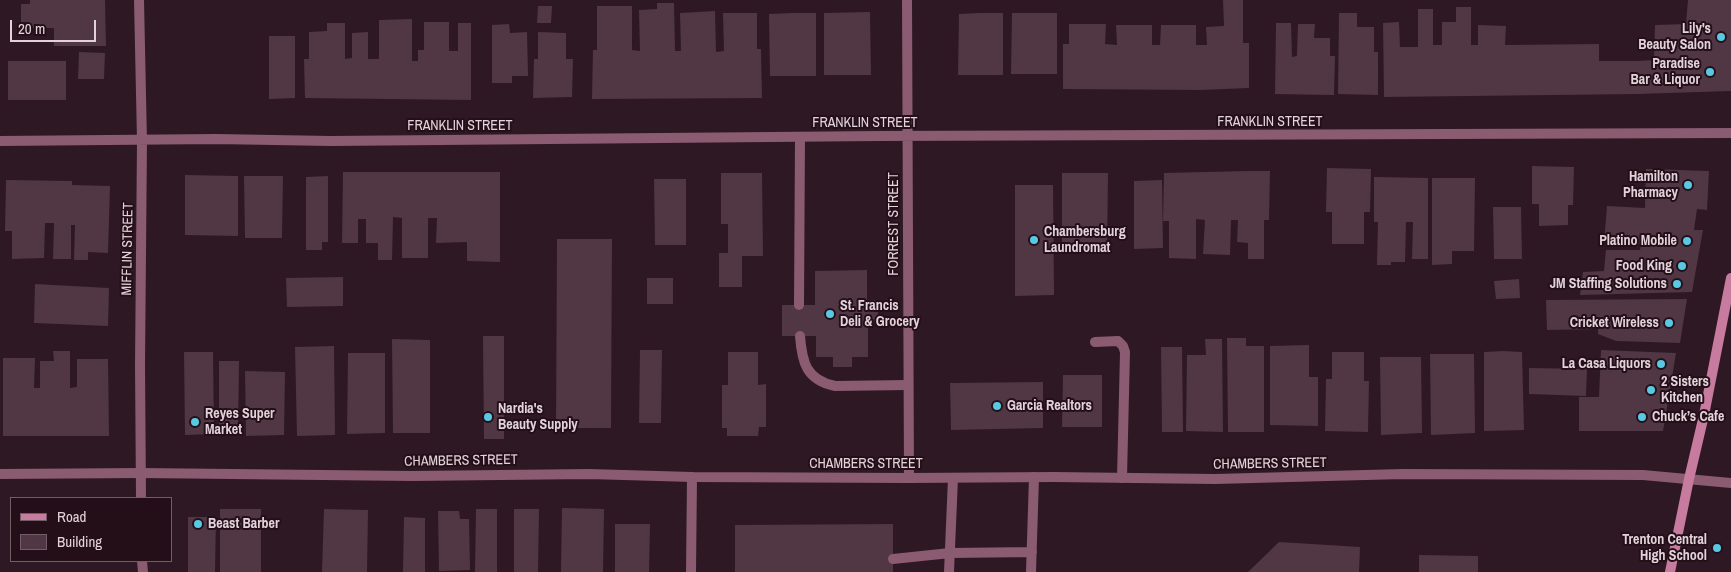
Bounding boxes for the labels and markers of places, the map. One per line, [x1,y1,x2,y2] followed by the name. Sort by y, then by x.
[1638,21,1711,54] place label: Lily's Beauty Salon
[1715,31,1727,43] marker: Lily's Beauty Salon
[1630,56,1700,88] place label: Paradise Bar & Liquor
[1704,66,1716,78] marker: Paradise Bar & Liquor
[1623,169,1678,202] place label: Hamilton Pharmacy
[1682,179,1694,191] marker: Hamilton Pharmacy
[1044,224,1126,256] place label: Chambersburg Laundromat
[1599,233,1677,249] place label: Platino Mobile
[1028,234,1040,246] marker: Chambersburg Laundromat
[1681,235,1693,247] marker: Platino Mobile
[1616,258,1672,274] place label: Food King
[1676,260,1688,272] marker: Food King
[1550,276,1667,292] place label: JM Staffing Solutions
[1671,278,1683,290] marker: JM Staffing Solutions
[840,298,920,331] place label: St. Francis Deli & Grocery
[824,308,836,320] marker: St. Francis Deli & Grocery
[1570,315,1659,331] place label: Cricket Wireless
[1663,317,1675,329] marker: Cricket Wireless
[1562,356,1651,372] place label: La Casa Liquors
[1655,358,1667,370] marker: La Casa Liquors
[1661,374,1709,407] place label: 2 Sisters Kitchen
[1645,384,1657,396] marker: 2 Sisters Kitchen
[1007,398,1092,414] place label: Garcia Realtors
[991,400,1003,412] marker: Garcia Realtors
[498,401,578,434] place label: Nardia's Beauty Supply
[205,406,275,438] place label: Reyes Super Market
[1652,409,1724,425] place label: Chuck’s Cafe
[482,411,494,423] marker: Nardia's Beauty Supply
[1636,411,1648,423] marker: Chuck’s Cafe
[189,416,201,428] marker: Reyes Super Market
[208,516,279,532] place label: Beast Barber
[192,518,204,530] marker: Beast Barber
[1622,532,1707,564] place label: Trenton Central High School
[1711,542,1723,554] marker: Trenton Central High School

